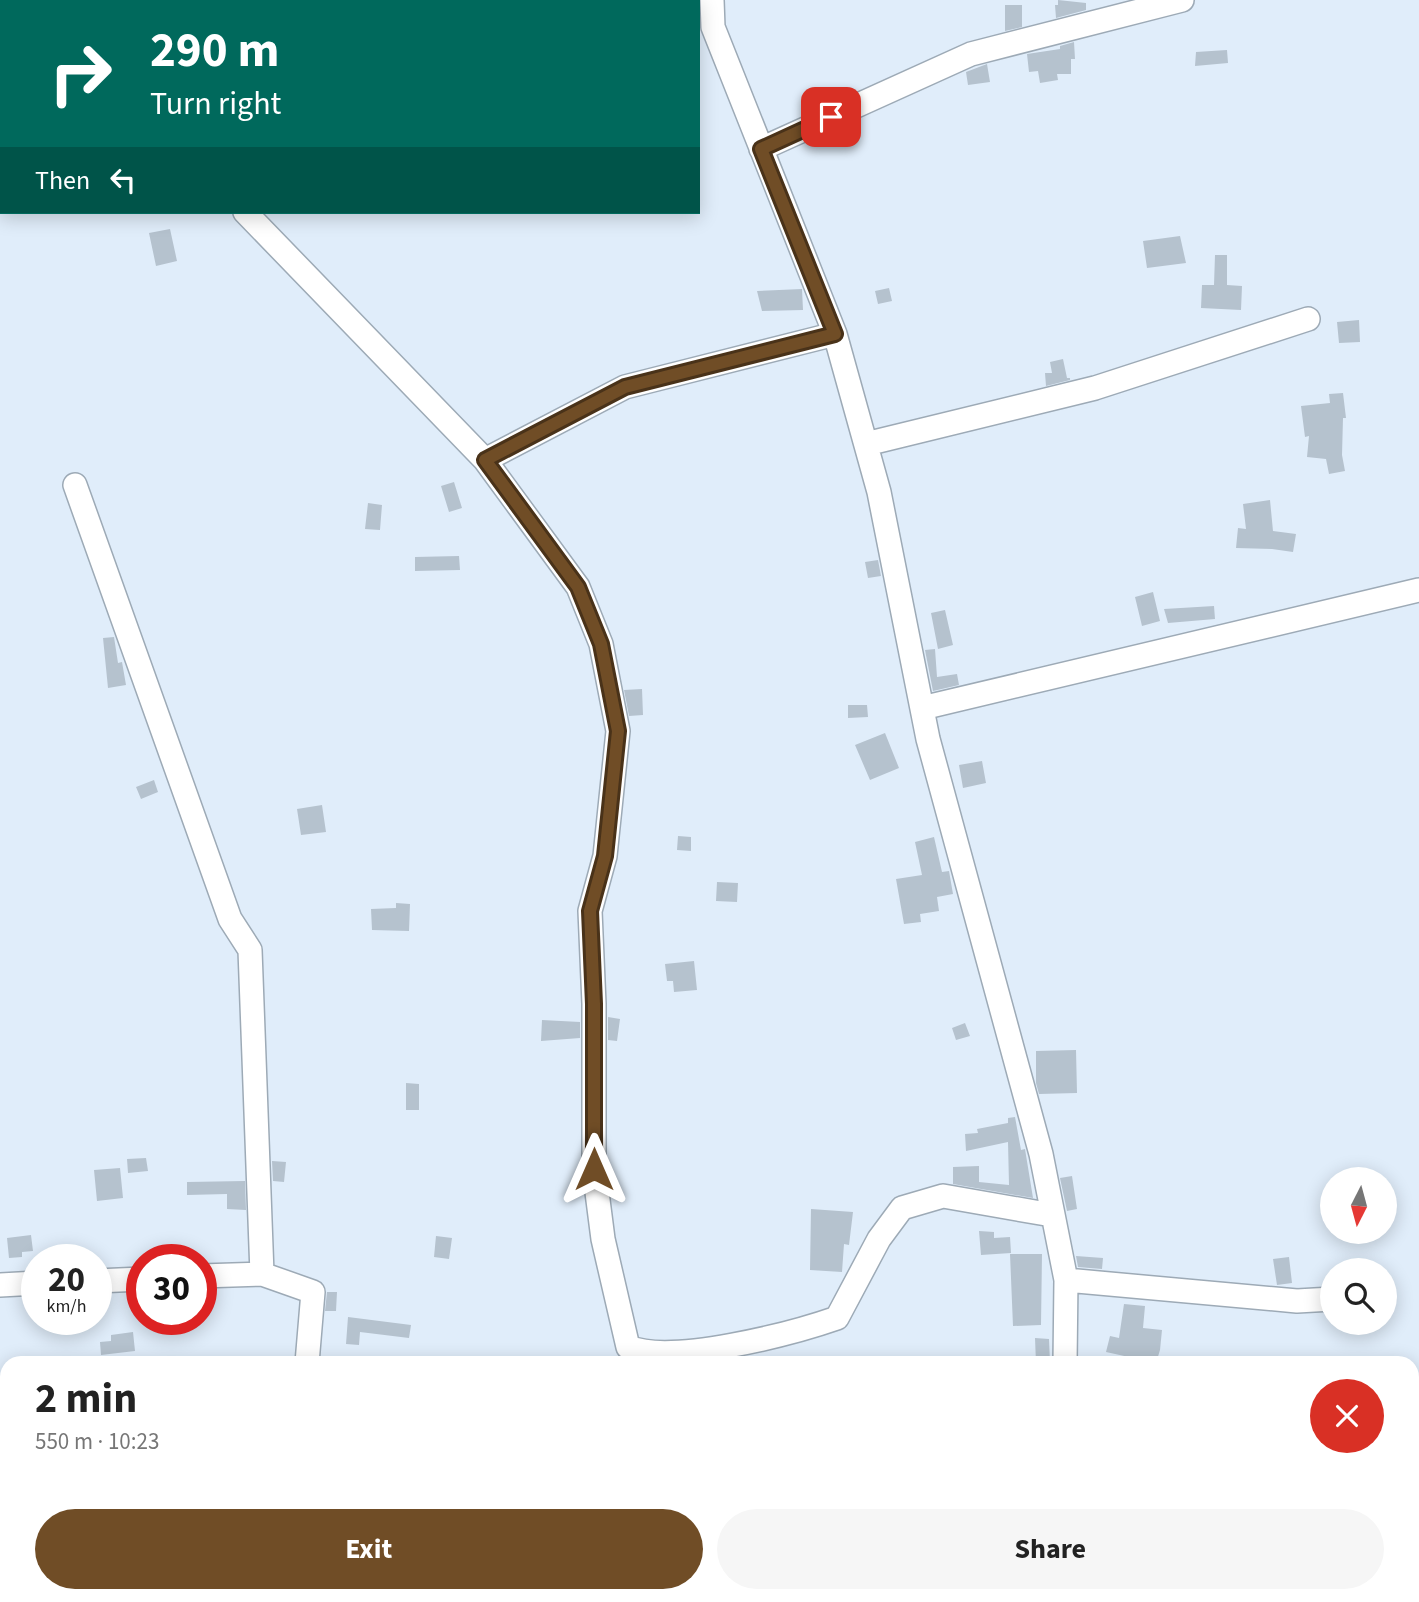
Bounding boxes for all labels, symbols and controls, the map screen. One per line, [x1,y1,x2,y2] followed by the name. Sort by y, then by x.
[150,16,279,86] text: 290 m
[35,28,126,119] icon: right
[150,81,281,127] text: Turn right
[801,87,861,147] pin
[812,98,850,136] icon: arrive
[104,161,142,199] icon: left
[35,162,90,199] text: Then
[557,1132,631,1206] position arrow
[1320,1167,1396,1244] north arrow
[1320,1167,1397,1335] map controls
[126,1244,217,1335] speed limit sign: 30
[48,1255,85,1305] text: 20
[1320,1258,1397,1335] button: search
[47,1294,86,1319] text: km/h
[35,1369,137,1429] text: 2 min
[1310,1379,1384,1453] button: close
[35,1425,159,1458] text: 550 m · 10:23
[35,1509,703,1589] button: Exit
[717,1509,1384,1589] button: Share

